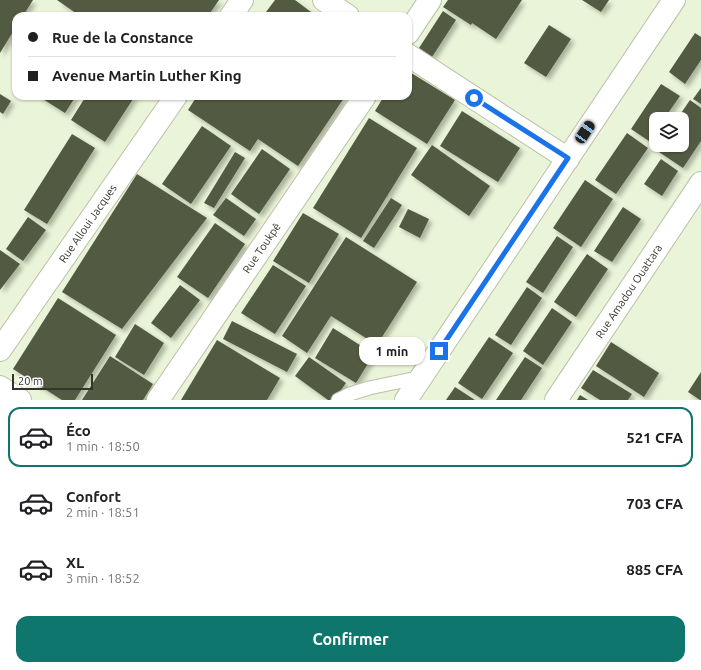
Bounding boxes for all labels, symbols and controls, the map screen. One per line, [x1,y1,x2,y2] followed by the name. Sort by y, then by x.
[52,29,194,46] text: Rue de la Constance
[52,67,242,84] text: Avenue Martin Luther King
[465,89,483,107] route start
[649,112,689,152] map controls
[649,112,689,152] button: layers
[573,119,597,145] car
[56,182,119,265] street label: Rue Alloui Jacques
[240,221,283,275] street label: Rue Toukpê
[593,242,664,340] street label: Rue Amadou Ouattara
[359,337,425,365] callout: 1 min
[430,342,448,360] route end
[376,344,408,358] text: 1 min
[12,372,93,391] scale bar
[18,375,42,387] text: 20 m
[18,419,54,455] icon: car
[66,422,91,439] text: Éco
[626,429,683,446] text: 521 CFA
[66,439,140,453] text: 1 min · 18:50
[18,485,54,521] icon: car
[66,488,121,505] text: Confort
[626,495,683,512] text: 703 CFA
[66,505,140,519] text: 2 min · 18:51
[18,551,54,587] icon: car
[66,554,84,571] text: XL
[626,561,683,578] text: 885 CFA
[66,571,140,585] text: 3 min · 18:52
[16,616,685,662] button: Confirmer

